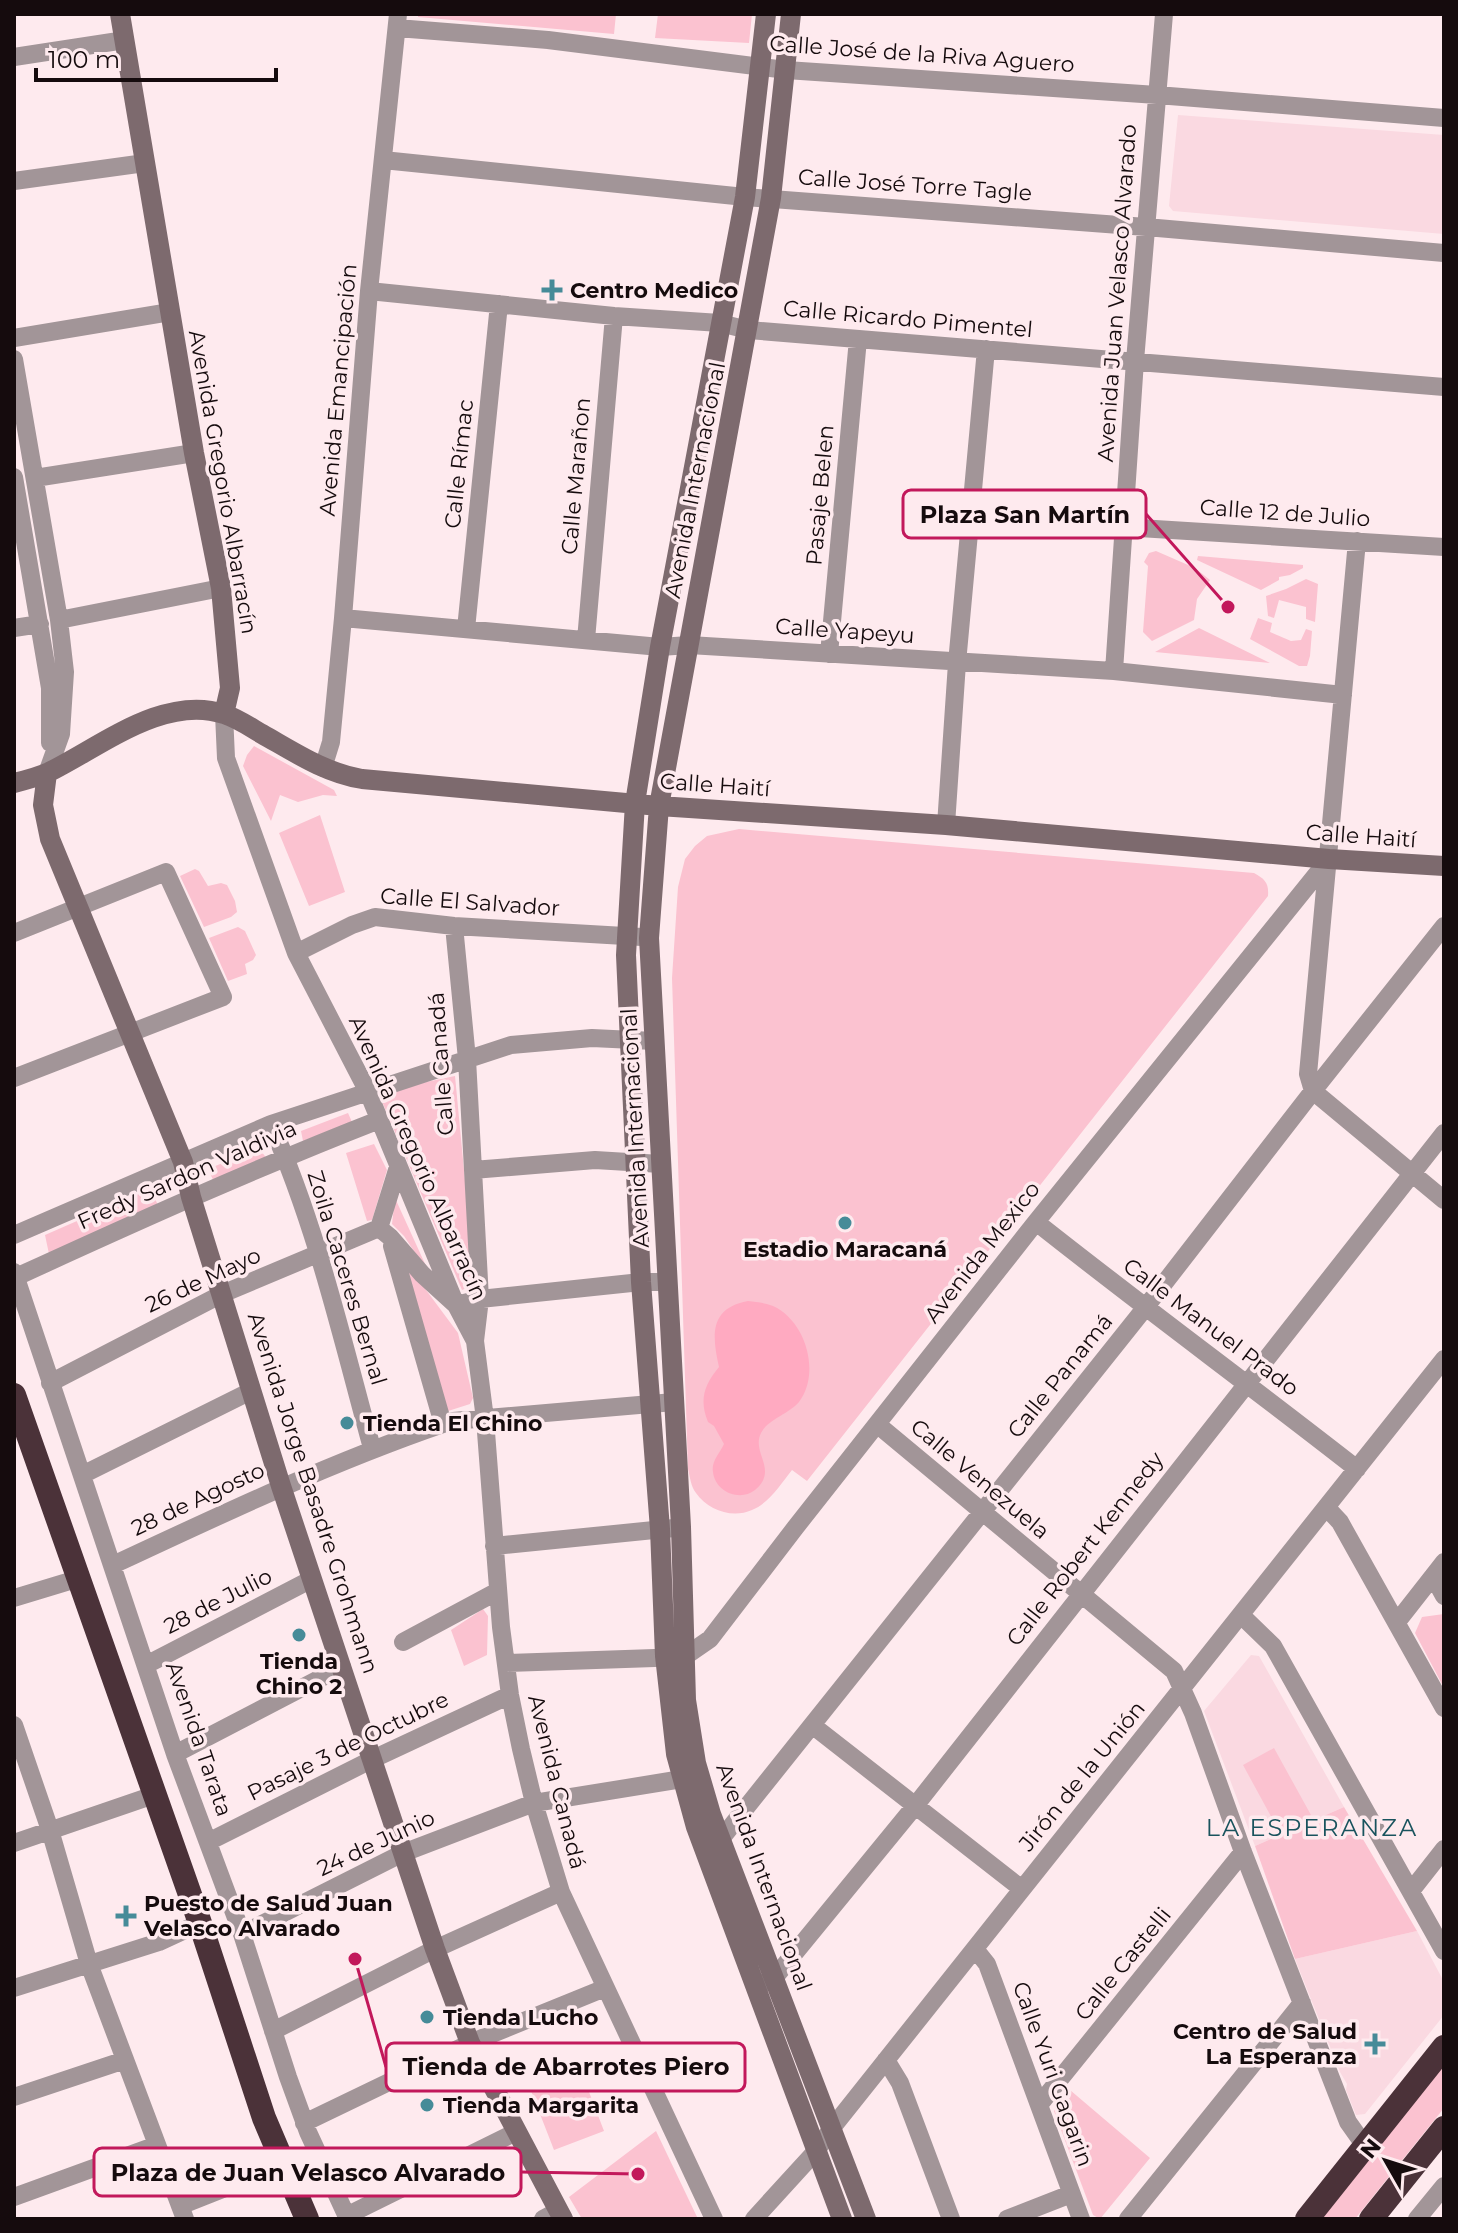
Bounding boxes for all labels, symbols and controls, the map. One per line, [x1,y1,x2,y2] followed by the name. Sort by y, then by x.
[769,30,1075,78] street label: Calle José de la Riva Aguero
[36,32,276,82] scale bar
[48,45,120,74] text: 100 m
[1092,123,1142,463] street label: Avenida Juan Velasco Alvarado
[797,163,1033,207] street label: Calle José Torre Tagle
[314,263,362,517] street label: Avenida Emancipación
[570,277,738,304] place label: Centro Medico
[541,279,563,301] marker: Centro Medico
[782,295,1034,343] street label: Calle Ricardo Pimentel
[183,328,263,636] street label: Avenida Gregorio Albarracín
[659,360,731,600] street label: Avenida Internacional
[556,396,596,556] street label: Calle Marañon
[439,398,479,530] street label: Calle Rímac
[800,423,840,567] street label: Pasaje Belen
[903,490,1146,538] callout: Plaza San Martín
[1199,494,1371,532] street label: Calle 12 de Julio
[920,500,1130,529] text: Plaza San Martín
[774,613,916,649] street label: Calle Yapeyu
[659,768,772,802] street label: Calle Haití
[1305,819,1418,853] street label: Calle Haití
[379,882,561,922] street label: Calle El Salvador
[423,992,459,1136] street label: Calle Canadá
[615,1007,655,1249] street label: Avenida Internacional
[343,1012,493,1304] street label: Avenida Gregorio Albarracín
[73,1114,301,1236] street label: Fredy Sardon Valdivia
[302,1167,392,1389] street label: Zoila Caceres Bernal
[918,1176,1046,1328] street label: Avenida Mexico
[836,1214,854,1232] marker: Estadio Maracaná
[743,1236,947,1263] place label: Estadio Maracaná
[141,1241,265,1319] street label: 26 de Mayo
[1118,1252,1304,1402] street label: Calle Manuel Prado
[1002,1308,1118,1444] street label: Calle Panamá
[242,1309,384,1677] street label: Avenida Jorge Basadre Grohmann
[363,1410,542,1437] place label: Tienda El Chino
[905,1413,1055,1545] street label: Calle Venezuela
[338,1414,356,1432] marker: Tienda El Chino
[1001,1446,1169,1652] street label: Calle Robert Kennedy
[127,1456,269,1542] street label: 28 de Agosto
[159,1562,277,1640] street label: 28 de Julio
[290,1626,308,1644] marker: Tienda Chino 2
[256,1648,342,1700] place label: Tienda Chino 2
[160,1658,238,1820] street label: Avenida Tarata
[243,1685,453,1807] street label: Pasaje 3 de Octubre
[522,1692,592,1872] street label: Avenida Canadá
[1013,1695,1151,1857] street label: Jirón de la Unión
[710,1760,818,1994] street label: Avenida Internacional
[313,1804,439,1882] street label: 24 de Junio
[1206,1813,1418,1842] district label: LA ESPERANZA
[143,1890,393,1942] place label: Puesto de Salud Juan Velasco Alvarado
[1069,1902,1177,2026] street label: Calle Castelli
[115,1905,137,1927] marker: Puesto de Salud Juan Velasco Alvarado
[1007,1978,1099,2170] street label: Calle Yuri Gagarin
[443,2004,598,2031] place label: Tienda Lucho
[418,2008,436,2026] marker: Tienda Lucho
[1173,2018,1357,2070] place label: Centro de Salud La Esperanza
[1364,2033,1386,2055] marker: Centro de Salud La Esperanza
[386,2043,745,2091] callout: Tienda de Abarrotes Piero
[403,2052,729,2081] text: Tienda de Abarrotes Piero
[443,2092,639,2119] place label: Tienda Margarita
[418,2096,436,2114] marker: Tienda Margarita
[1346,2121,1426,2201] north arrow
[1355,2133,1387,2164] text: N
[94,2148,521,2196] callout: Plaza de Juan Velasco Alvarado
[111,2158,505,2187] text: Plaza de Juan Velasco Alvarado

